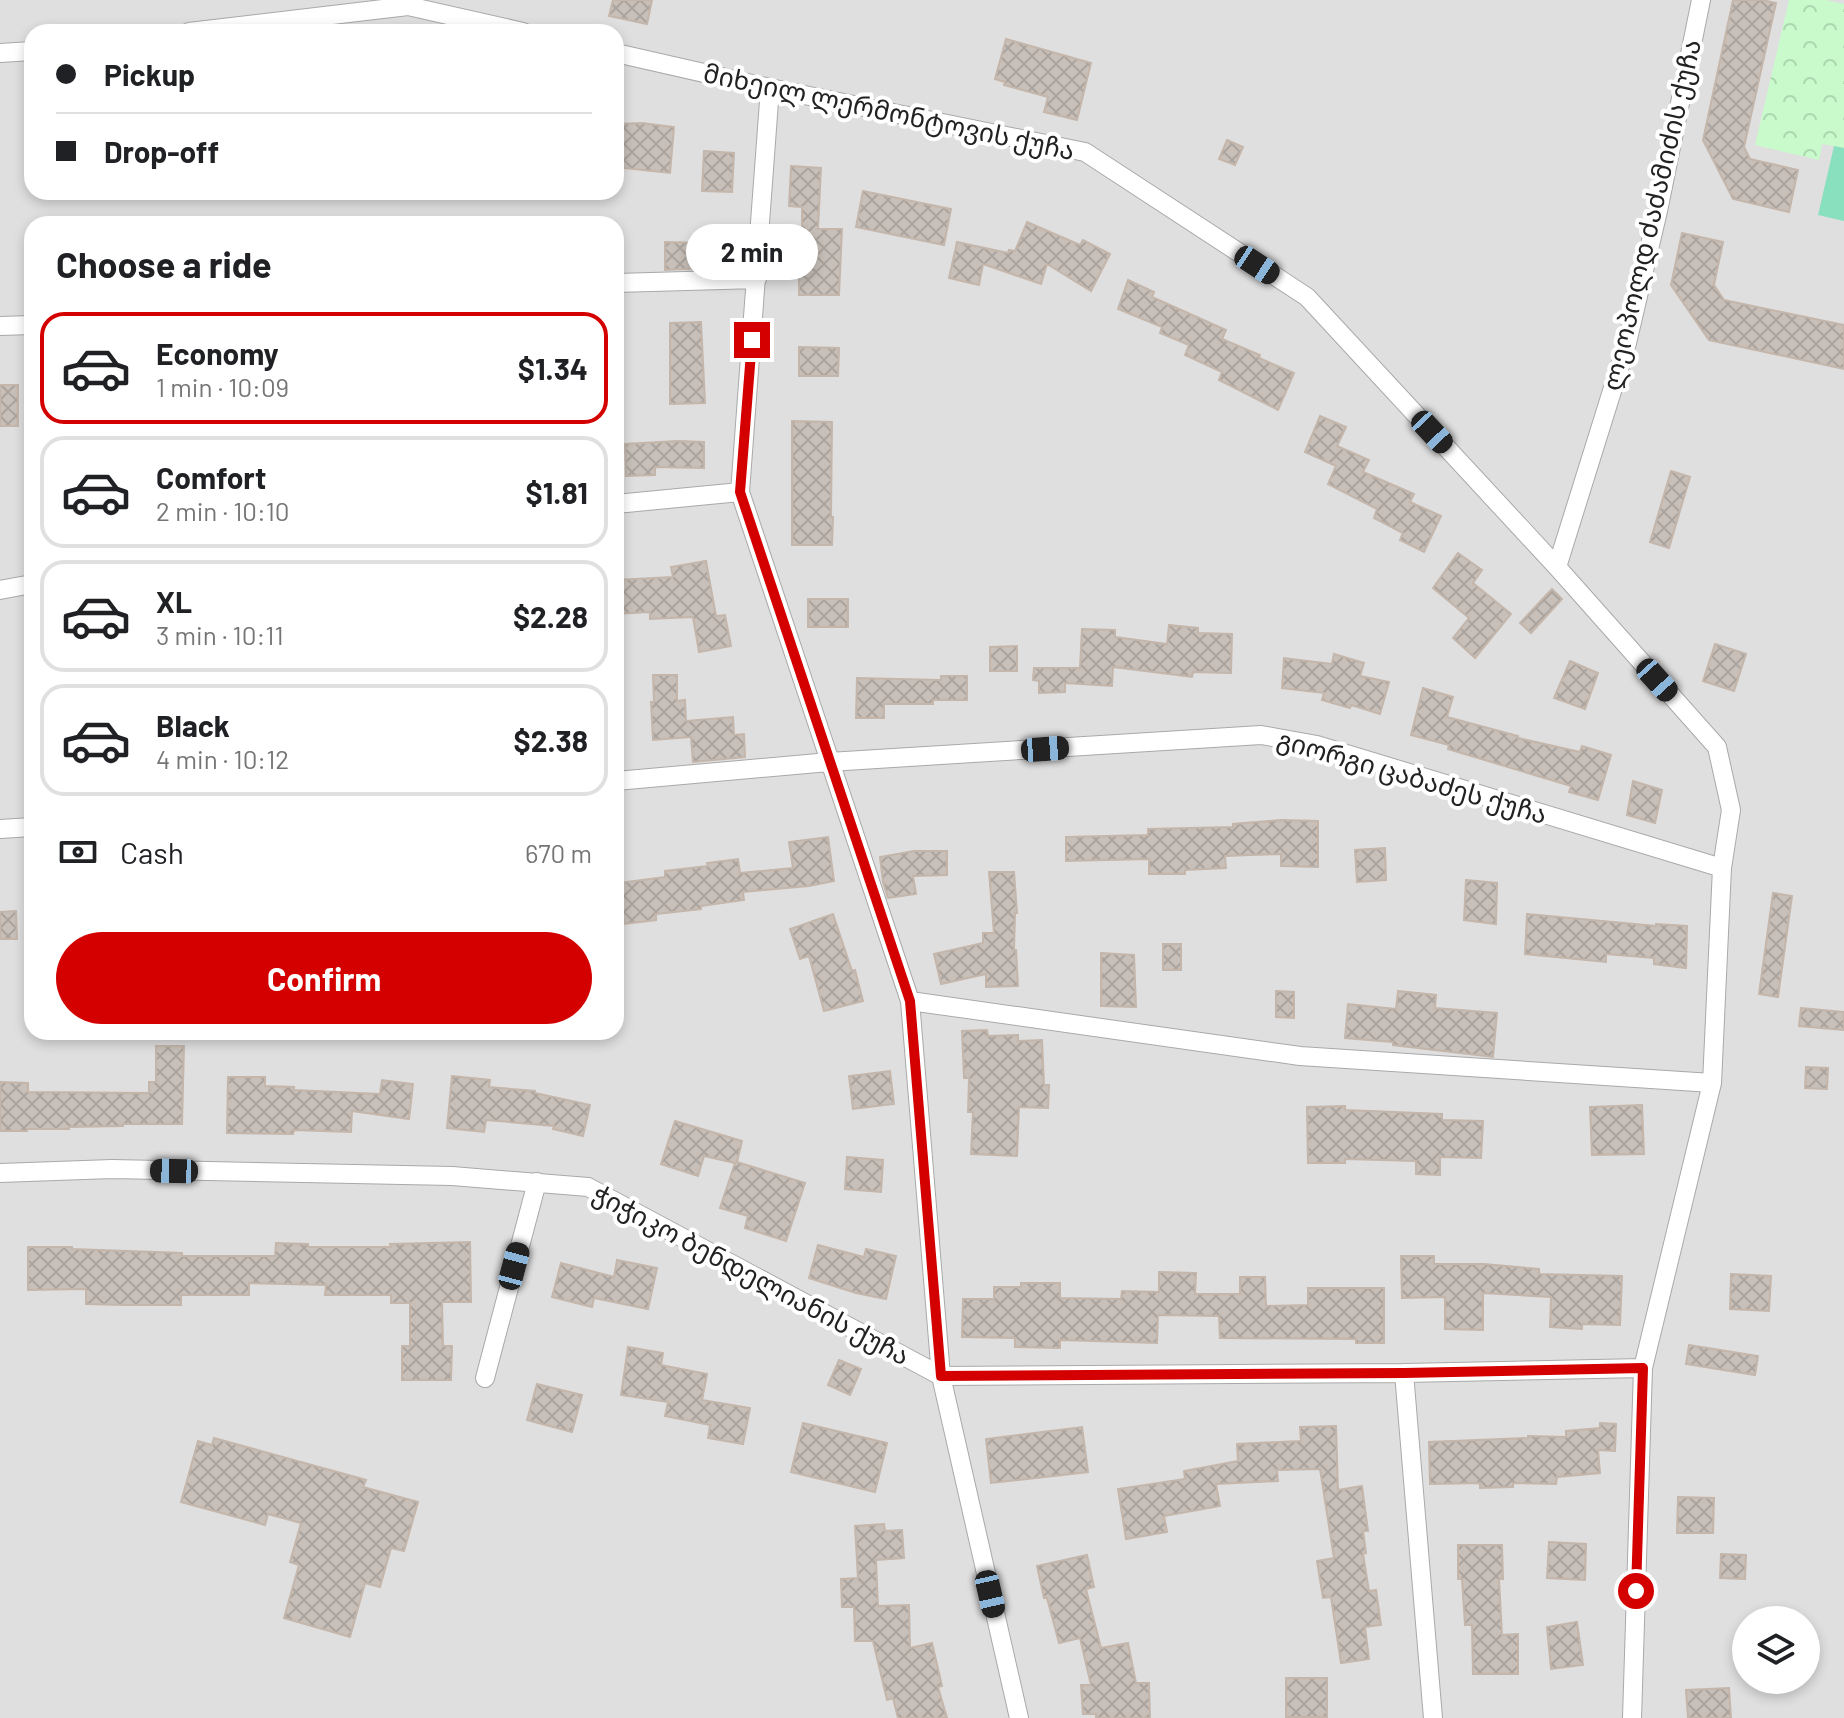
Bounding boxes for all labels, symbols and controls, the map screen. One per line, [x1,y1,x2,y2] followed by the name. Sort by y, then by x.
[1595,36,1708,394] street label: ლეოპოლდ ძაძამიძის ქუჩა
[104,56,195,92] text: Pickup
[701,56,1078,167] street label: მიხეილ ლერმონტოვის ქუჩა
[104,133,219,169] text: Drop-off
[686,224,818,280] callout: 2 min
[721,236,783,267] text: 2 min
[56,242,272,285] text: Choose a ride
[1230,242,1284,288] car
[734,322,770,358] route end
[60,332,132,404] icon: car
[156,335,279,371] text: Economy
[518,350,588,386] text: $1.34
[156,371,289,402] text: 1 min · 10:09
[1407,406,1457,458] car
[60,456,132,528] icon: car
[156,459,266,495] text: Comfort
[526,474,588,510] text: $1.81
[156,495,290,526] text: 2 min · 10:10
[60,580,132,652] icon: car
[156,583,192,619] text: XL
[513,598,588,634] text: $2.28
[156,619,283,650] text: 3 min · 10:11
[1632,654,1682,706] car
[60,704,132,776] icon: car
[156,707,230,743] text: Black
[514,722,588,758] text: $2.38
[1274,722,1551,830] street label: გიორგი ცაბაძეს ქუჩა
[1020,735,1070,763] car
[156,743,289,774] text: 4 min · 10:12
[56,830,100,874] icon: cash
[120,834,184,870] text: Cash
[525,837,592,868] text: 670 m
[56,932,592,1024] button: Confirm
[150,1159,198,1183] car
[587,1177,915,1372] street label: ჭიჭიკო ბენდელიანის ქუჩა
[496,1240,532,1292] car
[973,1568,1007,1620] car
[1618,1573,1654,1609] route start
[1732,1606,1820,1694] map controls
[1732,1606,1820,1694] button: layers

